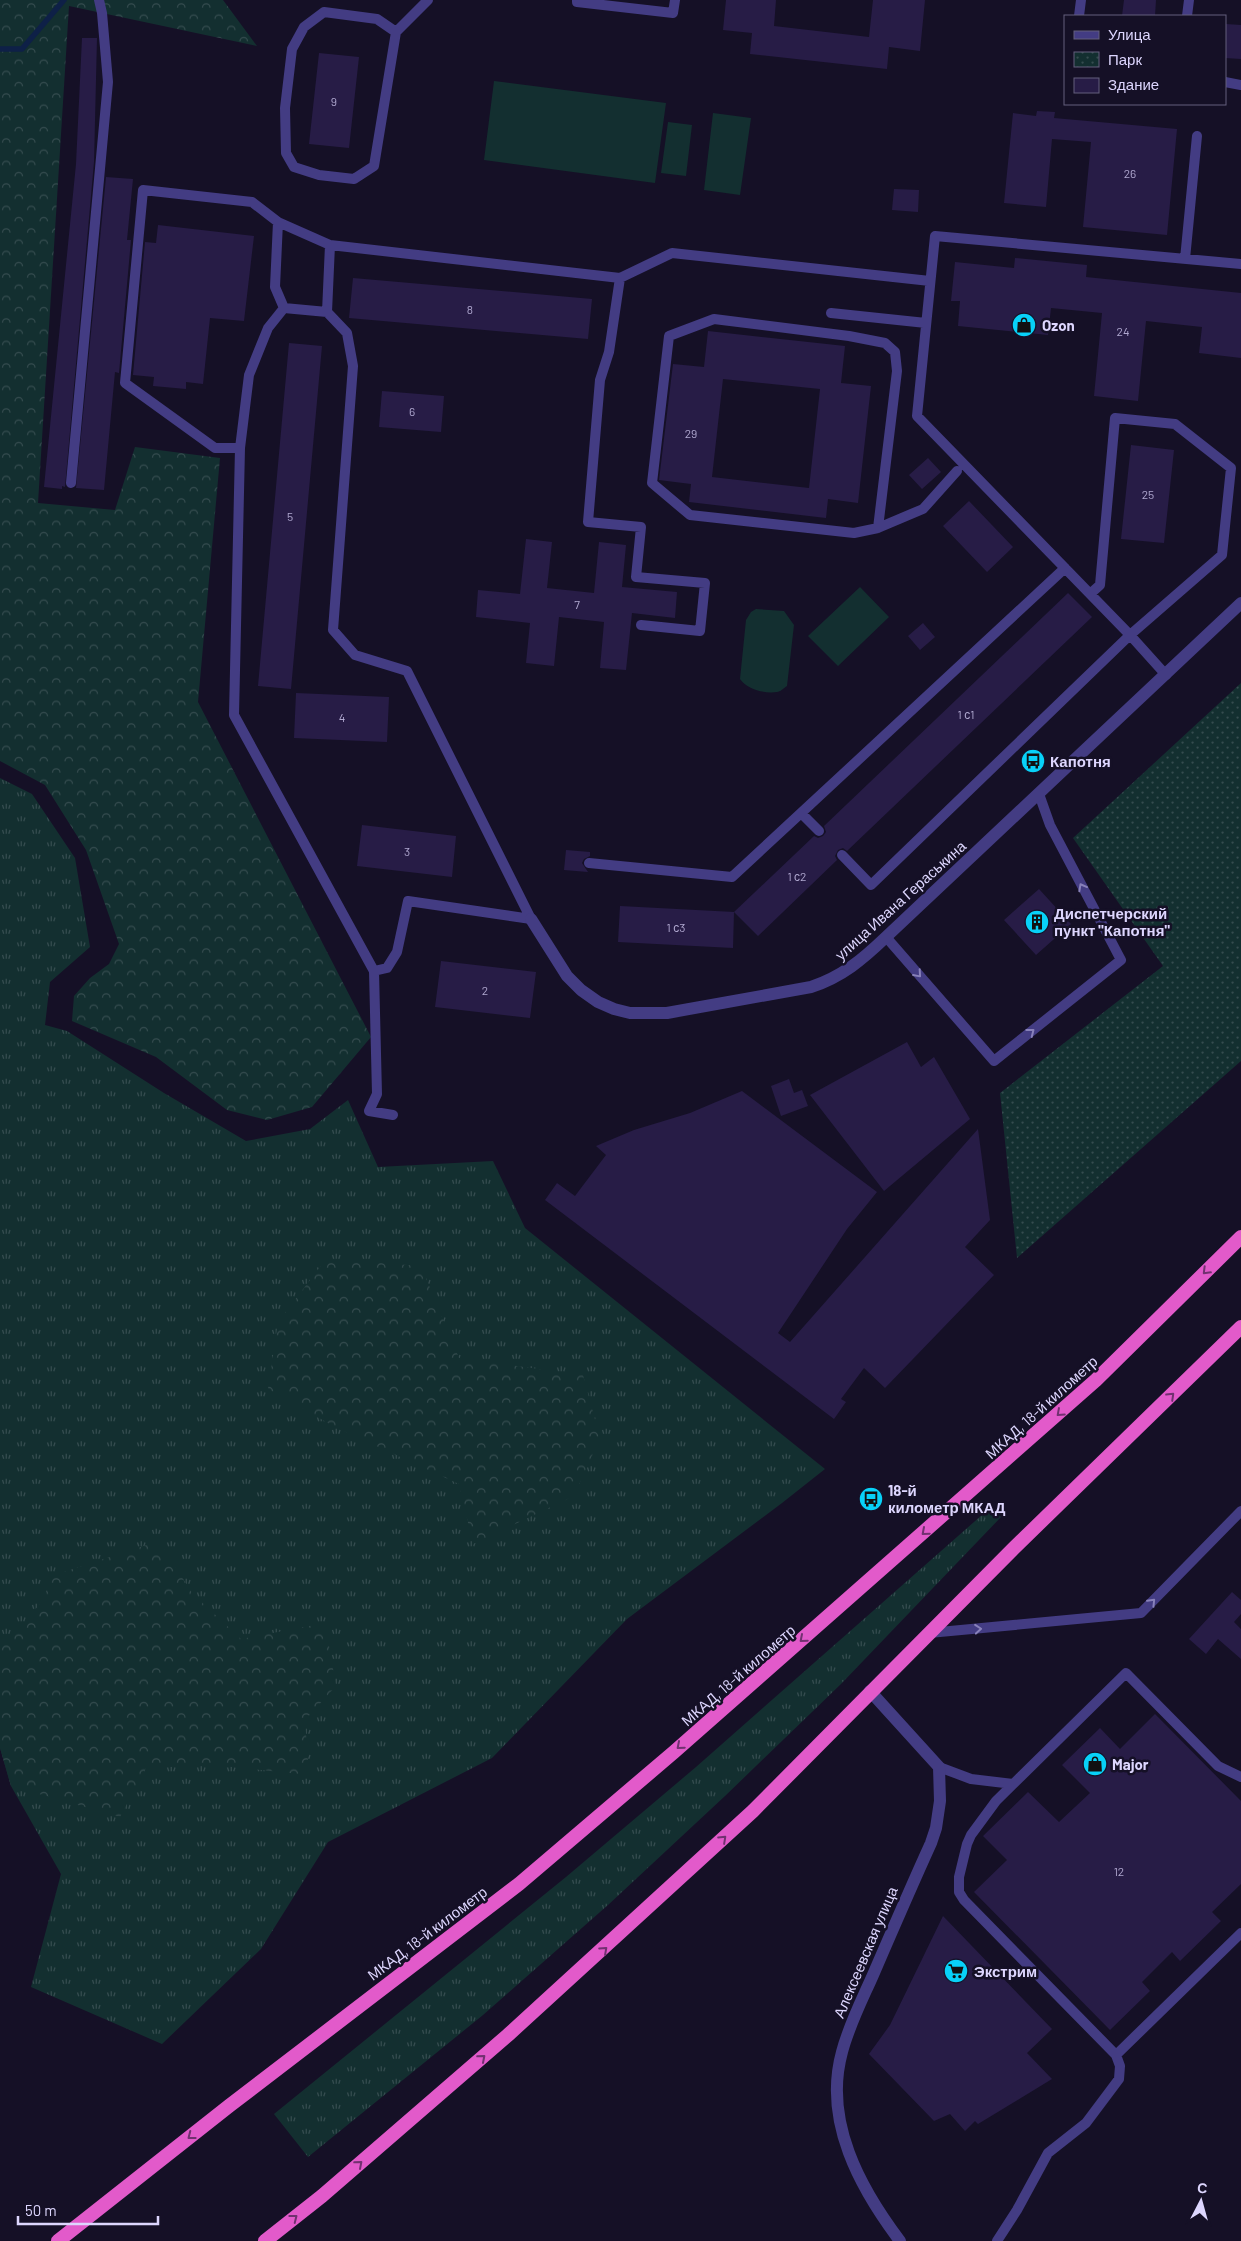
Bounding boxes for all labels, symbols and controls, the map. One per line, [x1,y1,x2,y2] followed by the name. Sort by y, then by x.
[1064,15,1226,105] legend
[1108,25,1151,43] text: Улица
[1108,50,1142,68] text: Парк
[1108,75,1159,93] text: Здание
[331,94,337,108] house number: 9
[1124,166,1136,180] house number: 26
[467,302,473,316] house number: 8
[1011,312,1037,338] shop icon: Ozon
[1042,316,1075,334] place label: Ozon
[1116,324,1130,338] house number: 24
[409,404,415,418] house number: 6
[685,426,697,440] house number: 29
[1142,487,1154,501] house number: 25
[287,509,293,523] house number: 5
[574,597,580,611] house number: 7
[958,707,974,721] house number: 1 с1
[339,710,345,724] house number: 4
[1020,748,1046,774] bus stop icon: Капотня
[1050,752,1111,770] place label: Капотня
[831,836,970,964] street label: улица Ивана Гераськина
[404,844,410,858] house number: 3
[787,869,807,883] house number: 1 с2
[1078,883,1088,892] one-way arrow
[1054,904,1170,939] place label: Диспетчерский пункт "Капотня"
[1024,909,1050,935] building icon: Диспетчерский пункт "Капотня"
[667,920,685,934] house number: 1 с3
[913,968,921,977] one-way arrow
[482,983,488,997] house number: 2
[1025,1029,1034,1037] one-way arrow
[1203,1265,1212,1274] one-way arrow
[981,1352,1101,1462] street label: МКАД, 18-й километр
[1165,1393,1174,1402] one-way arrow
[1056,1407,1065,1416] one-way arrow
[888,1481,1006,1516] place label: 18-й километр МКАД
[858,1486,884,1512] bus stop icon: 18-й километр МКАД
[922,1526,931,1535] one-way arrow
[1146,1598,1155,1607] one-way arrow
[677,1621,799,1729] street label: МКАД, 18-й километр
[974,1624,982,1635] one-way arrow
[799,1633,808,1642] one-way arrow
[677,1740,686,1749] one-way arrow
[1082,1751,1108,1777] shop icon: Major
[1112,1755,1149,1773] place label: Major
[717,1836,726,1845] one-way arrow
[1114,1864,1124,1878] house number: 12
[364,1882,490,1984] street label: МКАД, 18-й километр
[829,1883,901,2020] street label: Алексеевская улица
[598,1946,607,1955] one-way arrow
[943,1958,969,1984] supermarket icon: Экстрим
[974,1962,1037,1980] place label: Экстрим
[477,2055,486,2064] one-way arrow
[188,2130,197,2138] one-way arrow
[354,2161,363,2170] one-way arrow
[1176,2176,1226,2226] north arrow
[1196,2179,1208,2197] text: С
[18,2194,158,2226] scale bar
[25,2201,57,2219] text: 50 m
[288,2215,297,2224] one-way arrow

